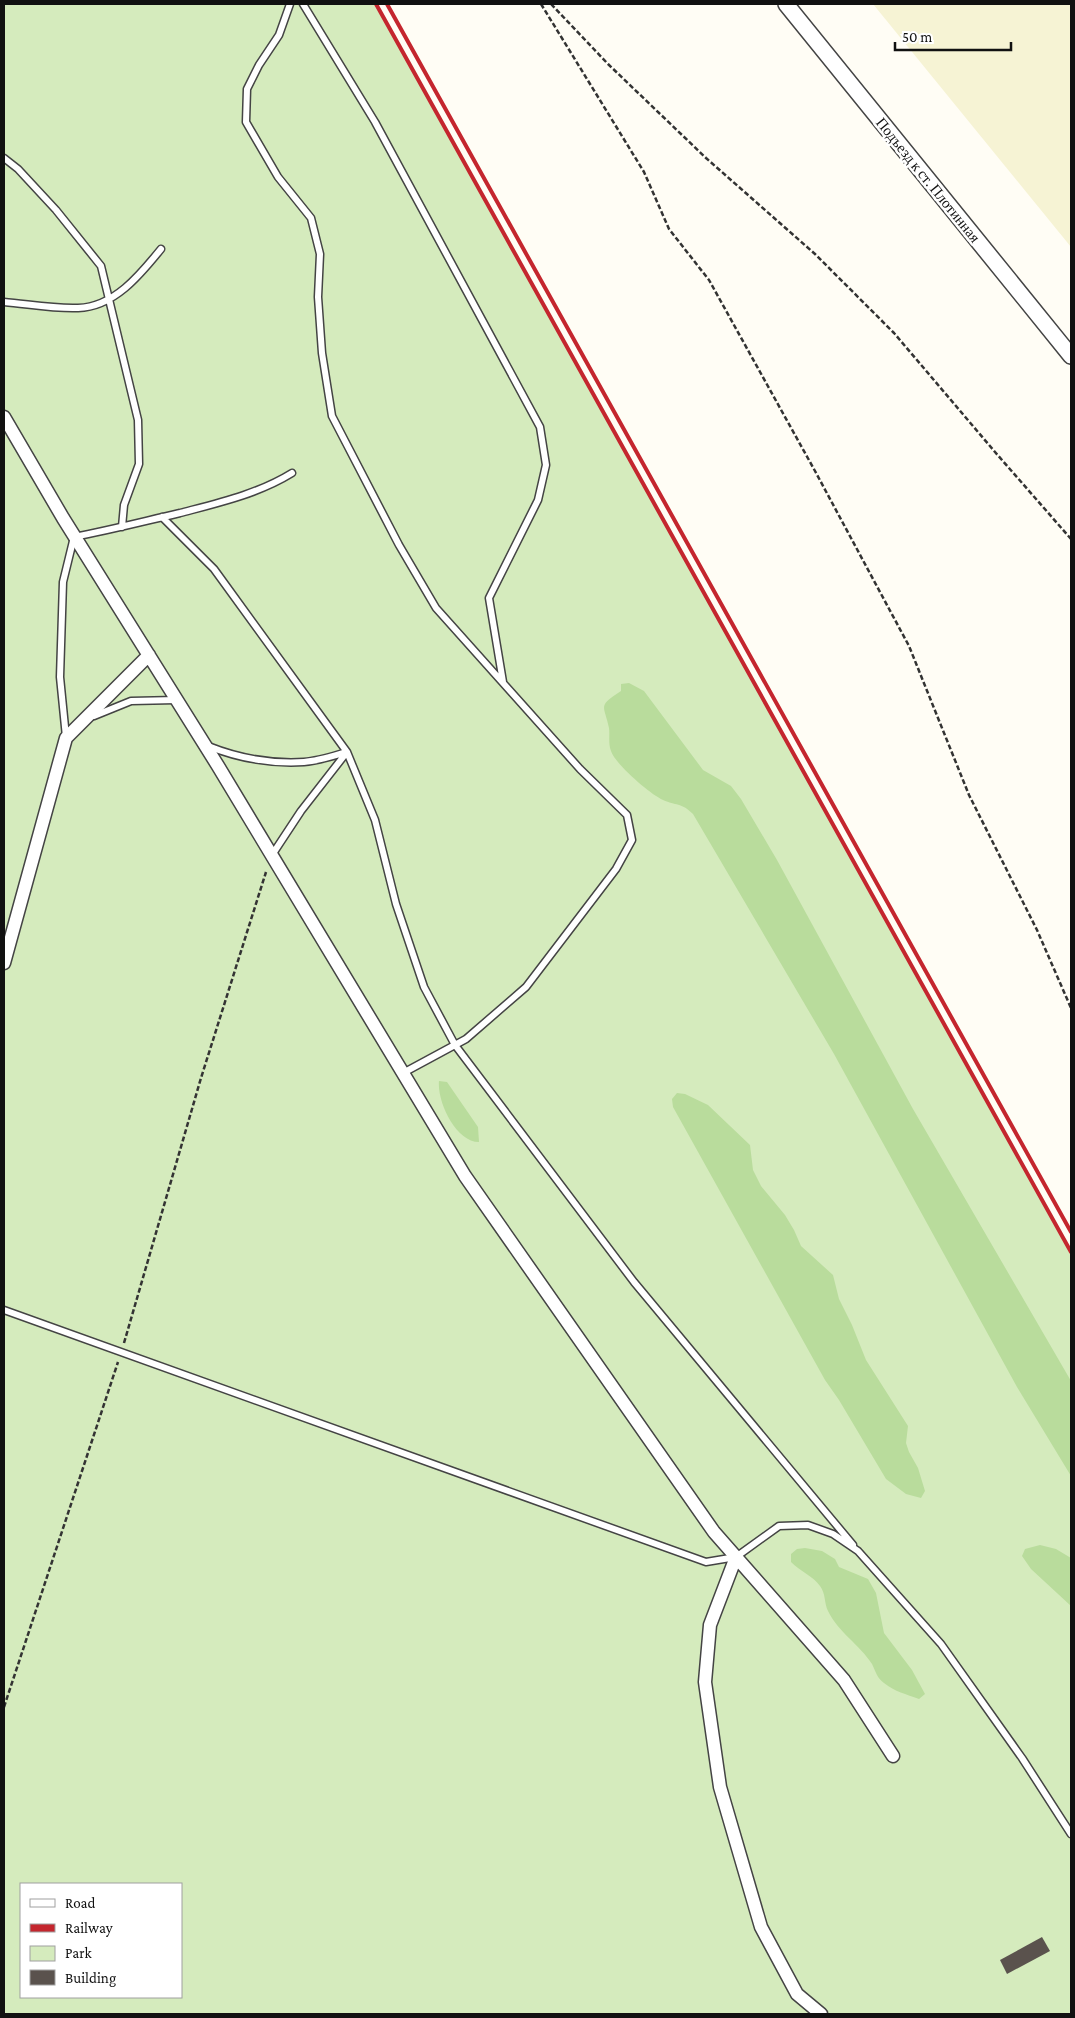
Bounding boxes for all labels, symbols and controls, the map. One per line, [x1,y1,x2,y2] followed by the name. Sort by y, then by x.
[895,20,1011,52] scale bar
[902,29,932,45] text: 50 m
[873,114,983,246] street label: Подъезд к ст. Плотинная
[20,1883,182,1998] legend
[65,1895,96,1911] text: Road
[65,1920,113,1937] text: Railway
[65,1945,92,1961] text: Park
[65,1970,116,1987] text: Building

